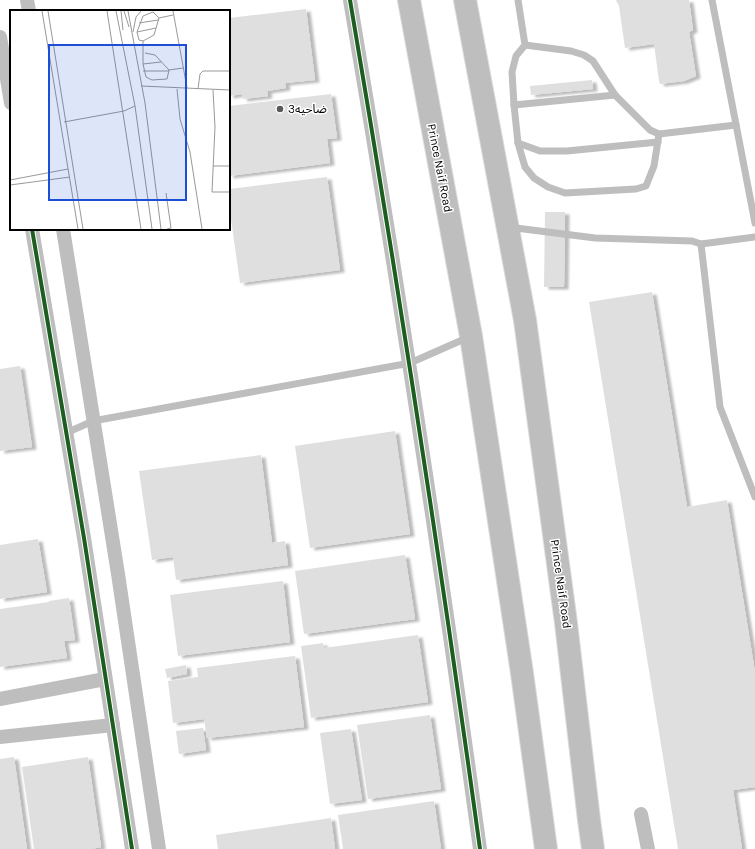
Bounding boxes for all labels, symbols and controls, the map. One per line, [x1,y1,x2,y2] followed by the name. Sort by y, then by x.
[10,10,230,230] inset map
[288,102,327,116] place label: ضاحيه3
[275,104,285,114] marker: ضاحيه3
[425,122,455,214] street label: Prince Naif Road
[548,538,574,630] street label: Prince Naif Road

